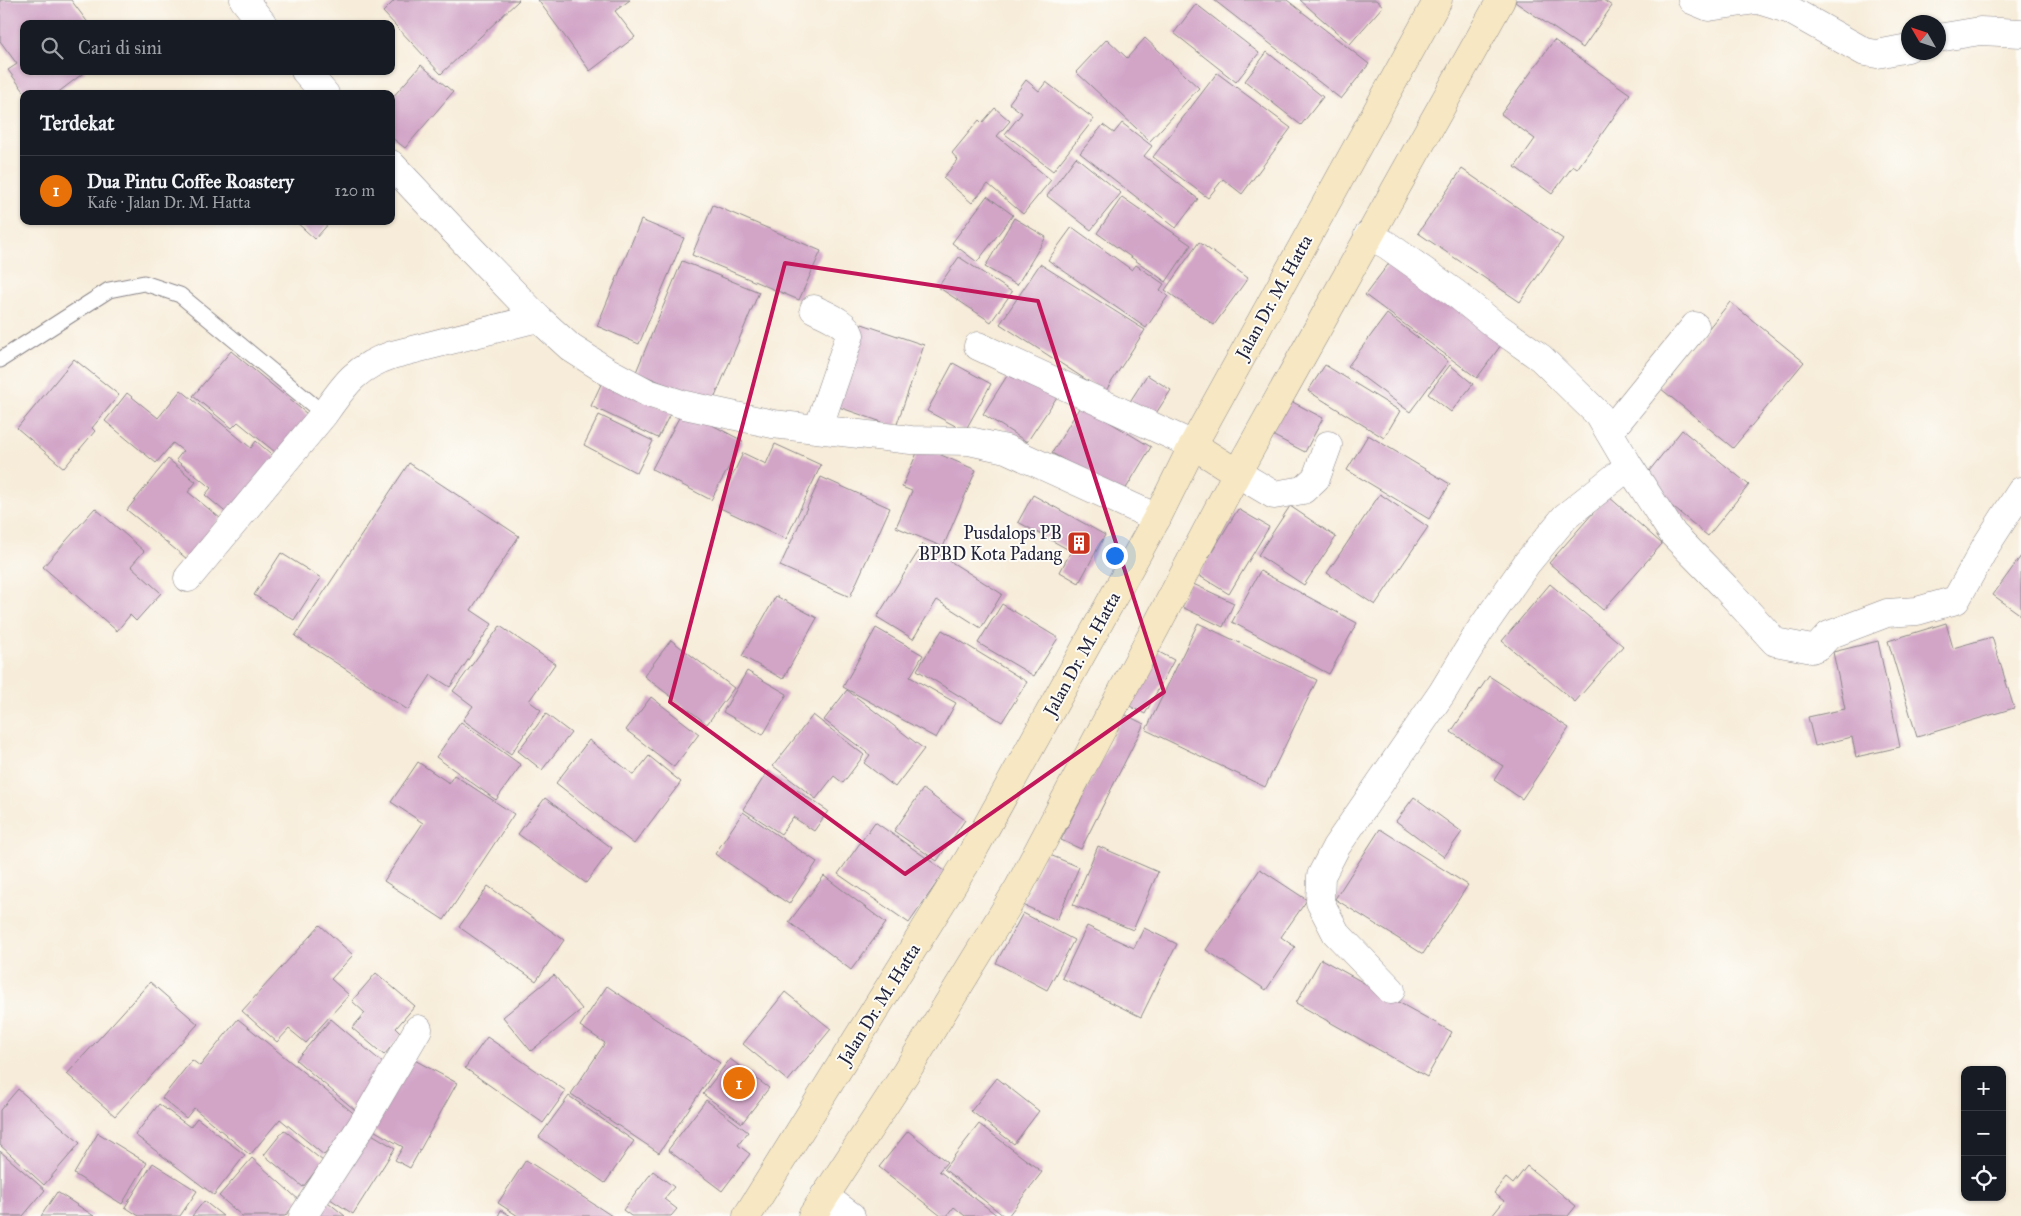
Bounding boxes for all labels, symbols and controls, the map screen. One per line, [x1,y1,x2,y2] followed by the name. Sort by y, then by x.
[1901,15,1946,60] north arrow
[20,20,395,75] search box
[38,34,66,62] icon: search
[78,36,162,59] text: Cari di sini
[40,110,114,136] text: Terdekat
[87,170,294,193] text: Dua Pintu Coffee Roastery
[53,181,59,200] text: 1
[335,181,375,200] text: 120 m
[87,193,250,212] text: Kafe · Jalan Dr. M. Hatta
[1230,231,1318,365] street label: Jalan Dr. M. Hatta
[918,522,1063,566] place label: Pusdalops PB BPBD Kota Padang
[1066,530,1092,556] building icon: Pusdalops PB BPBD Kota Padang
[1102,543,1128,569] your location
[1038,588,1126,722] street label: Jalan Dr. M. Hatta
[832,939,926,1071] street label: Jalan Dr. M. Hatta
[723,1064,755,1102] pin: 1
[1961,1066,2006,1201] map controls
[1961,1066,2006,1111] button: +
[1961,1111,2006,1156] button: −
[1961,1156,2006,1201] button: locate

